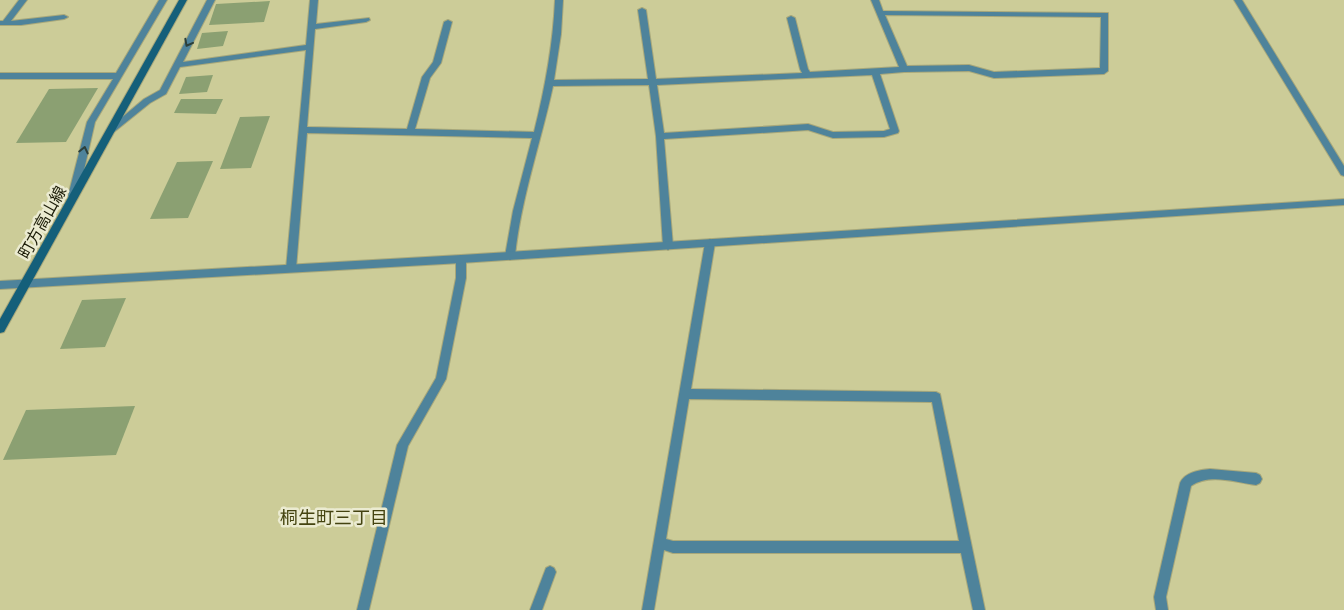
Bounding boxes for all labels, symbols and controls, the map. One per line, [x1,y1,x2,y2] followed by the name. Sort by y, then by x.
[185,38,195,47] one-way arrow
[78,145,89,154] one-way arrow
[14,182,69,261] street label: 町方高山線
[280,506,388,528] district label: 桐生町三丁目

